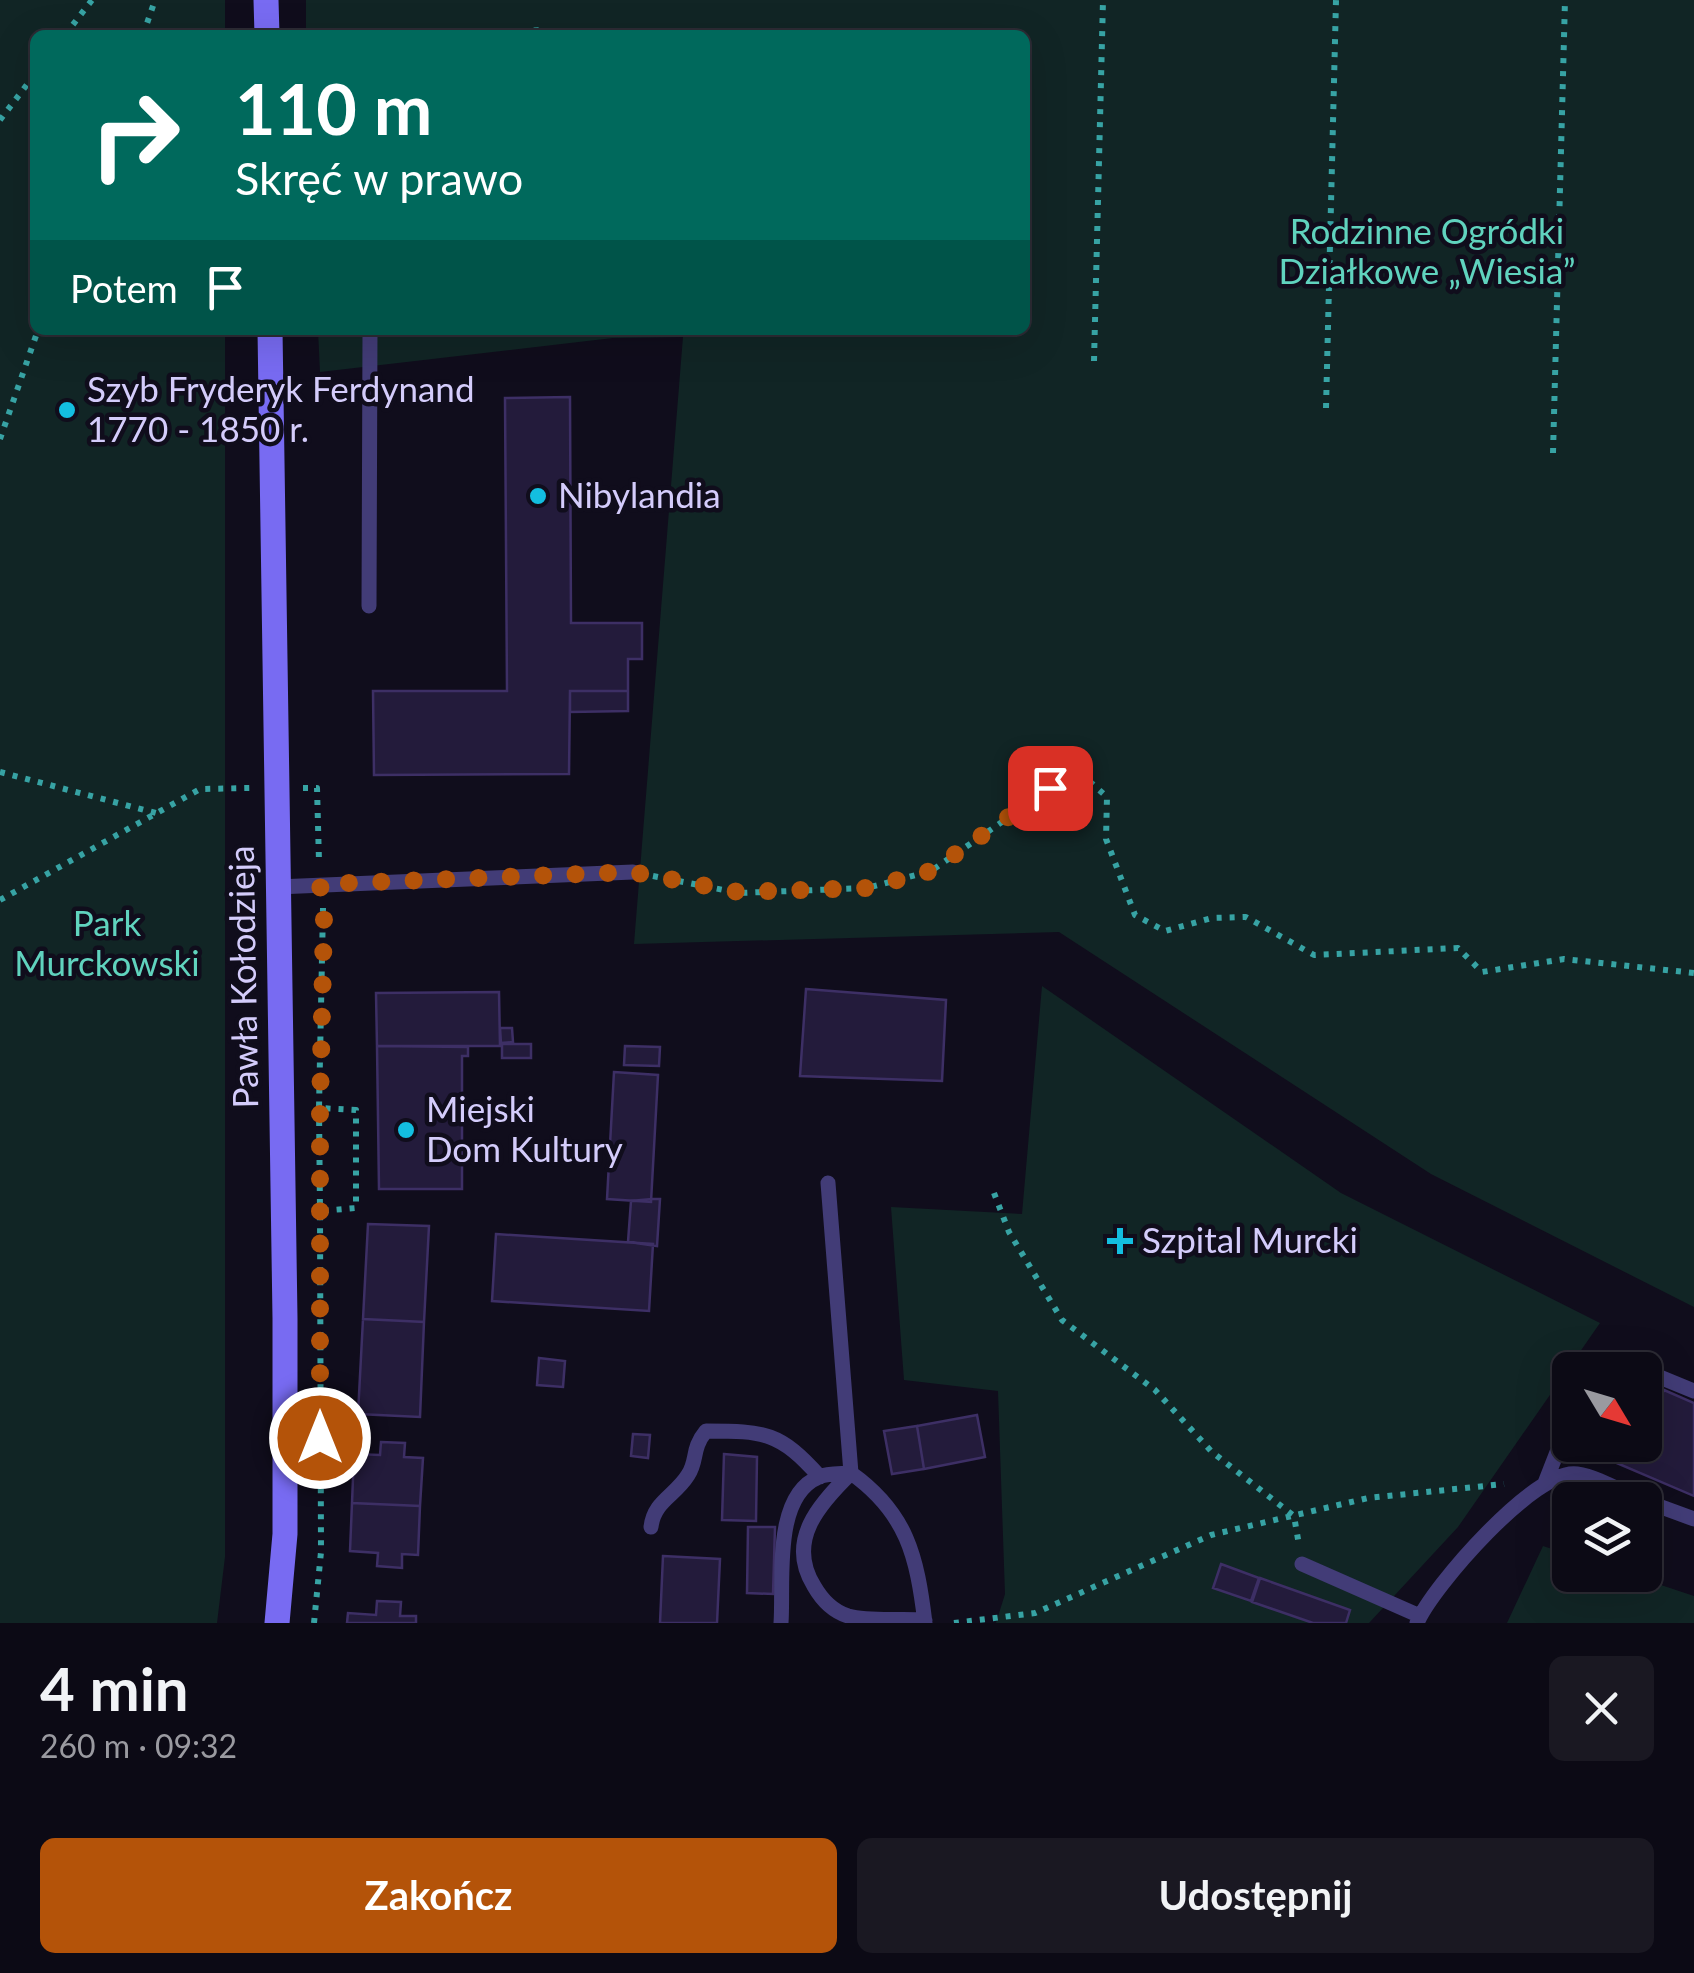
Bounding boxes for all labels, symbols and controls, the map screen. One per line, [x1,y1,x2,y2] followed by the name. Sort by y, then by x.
[235,66,432,150] text: 110 m
[70,70,200,200] icon: right
[235,151,523,205] text: Skręć w prawo
[1278,209,1576,291] park label: Rodzinne Ogródki Działkowe „Wiesia”
[198,260,253,315] icon: arrive
[70,265,178,311] text: Potem
[87,367,475,449] place label: Szyb Fryderyk Ferdynand 1770 - 1850 r.
[56,399,78,421] marker: Szyb Fryderyk Ferdynand 1770 - 1850 r.
[558,473,721,515] place label: Nibylandia
[527,485,549,507] marker: Nibylandia
[1008,746,1093,831] pin
[1023,761,1078,816] icon: arrive
[219,845,265,1109] street label: Pawła Kołodzieja
[14,901,200,983] park label: Park Murckowski
[426,1087,623,1169] place label: Miejski Dom Kultury
[395,1119,417,1141] marker: Miejski Dom Kultury
[1142,1218,1358,1260] place label: Szpital Murcki
[1107,1228,1133,1254] marker: Szpital Murcki
[1552,1352,1662,1462] north arrow
[1552,1352,1662,1592] map controls
[268,1386,372,1490] position arrow
[1552,1482,1662,1592] button: layers
[40,1652,189,1724] text: 4 min
[1549,1656,1654,1761] button: close
[40,1726,237,1765] text: 260 m · 09:32
[40,1838,837,1953] button: Zakończ
[857,1838,1654,1953] button: Udostępnij

